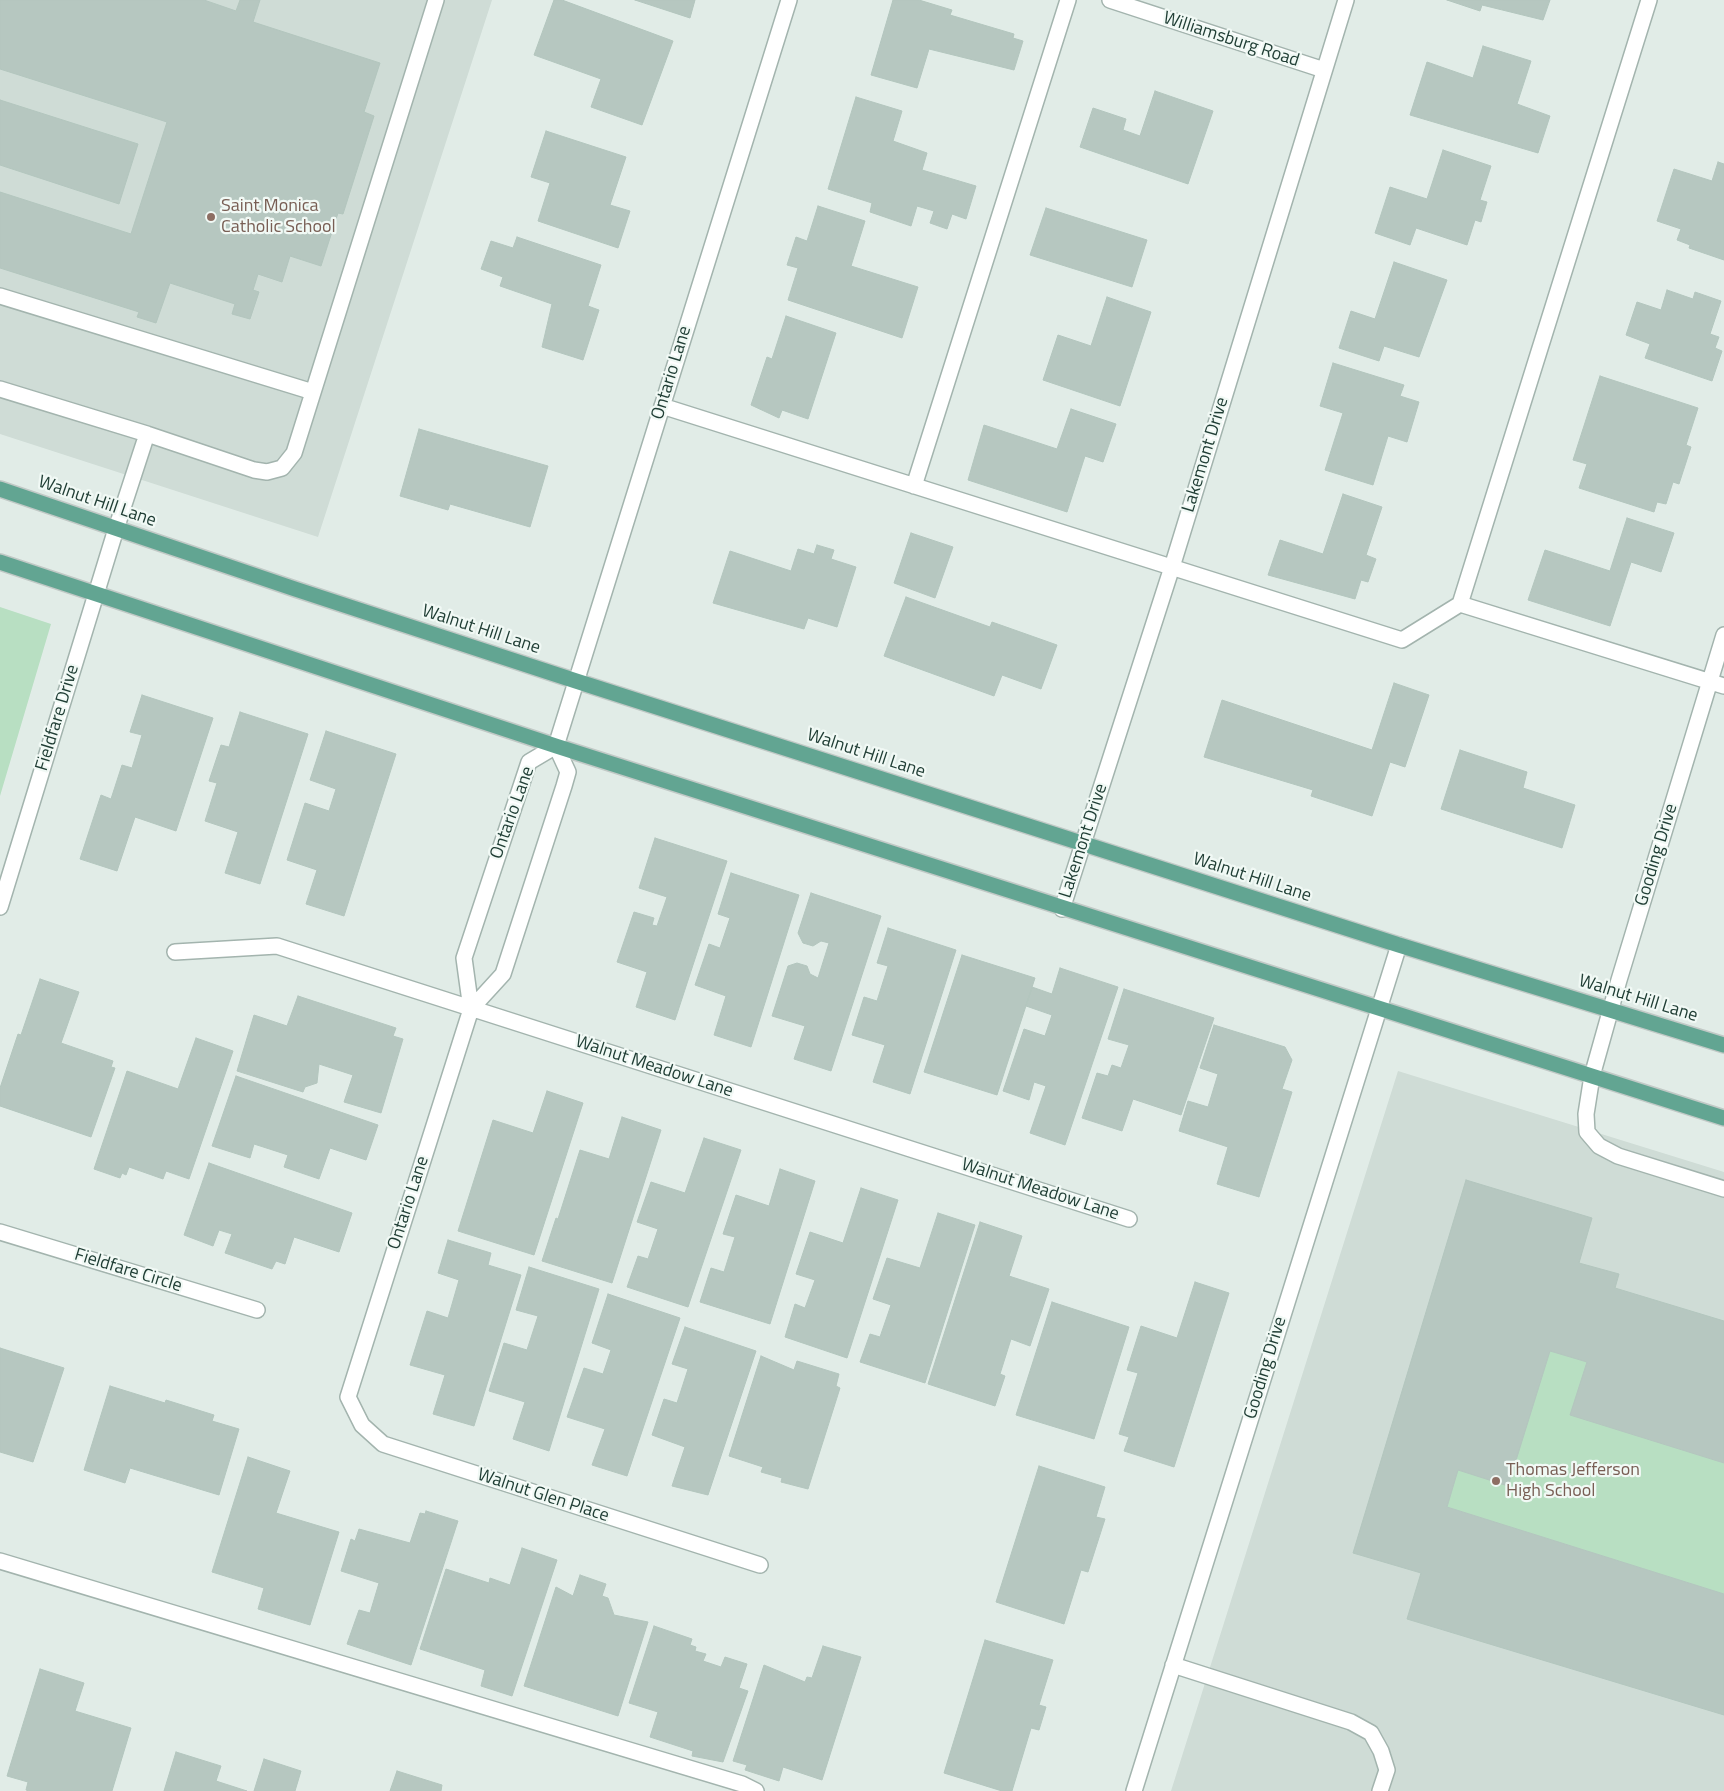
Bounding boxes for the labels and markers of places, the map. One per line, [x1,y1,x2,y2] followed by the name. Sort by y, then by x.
[221,196,336,238] place label: Saint Monica Catholic School
[205,211,217,223] marker: Saint Monica Catholic School
[1506,1460,1640,1502] place label: Thomas Jefferson High School
[1490,1475,1502,1487] marker: Thomas Jefferson High School

